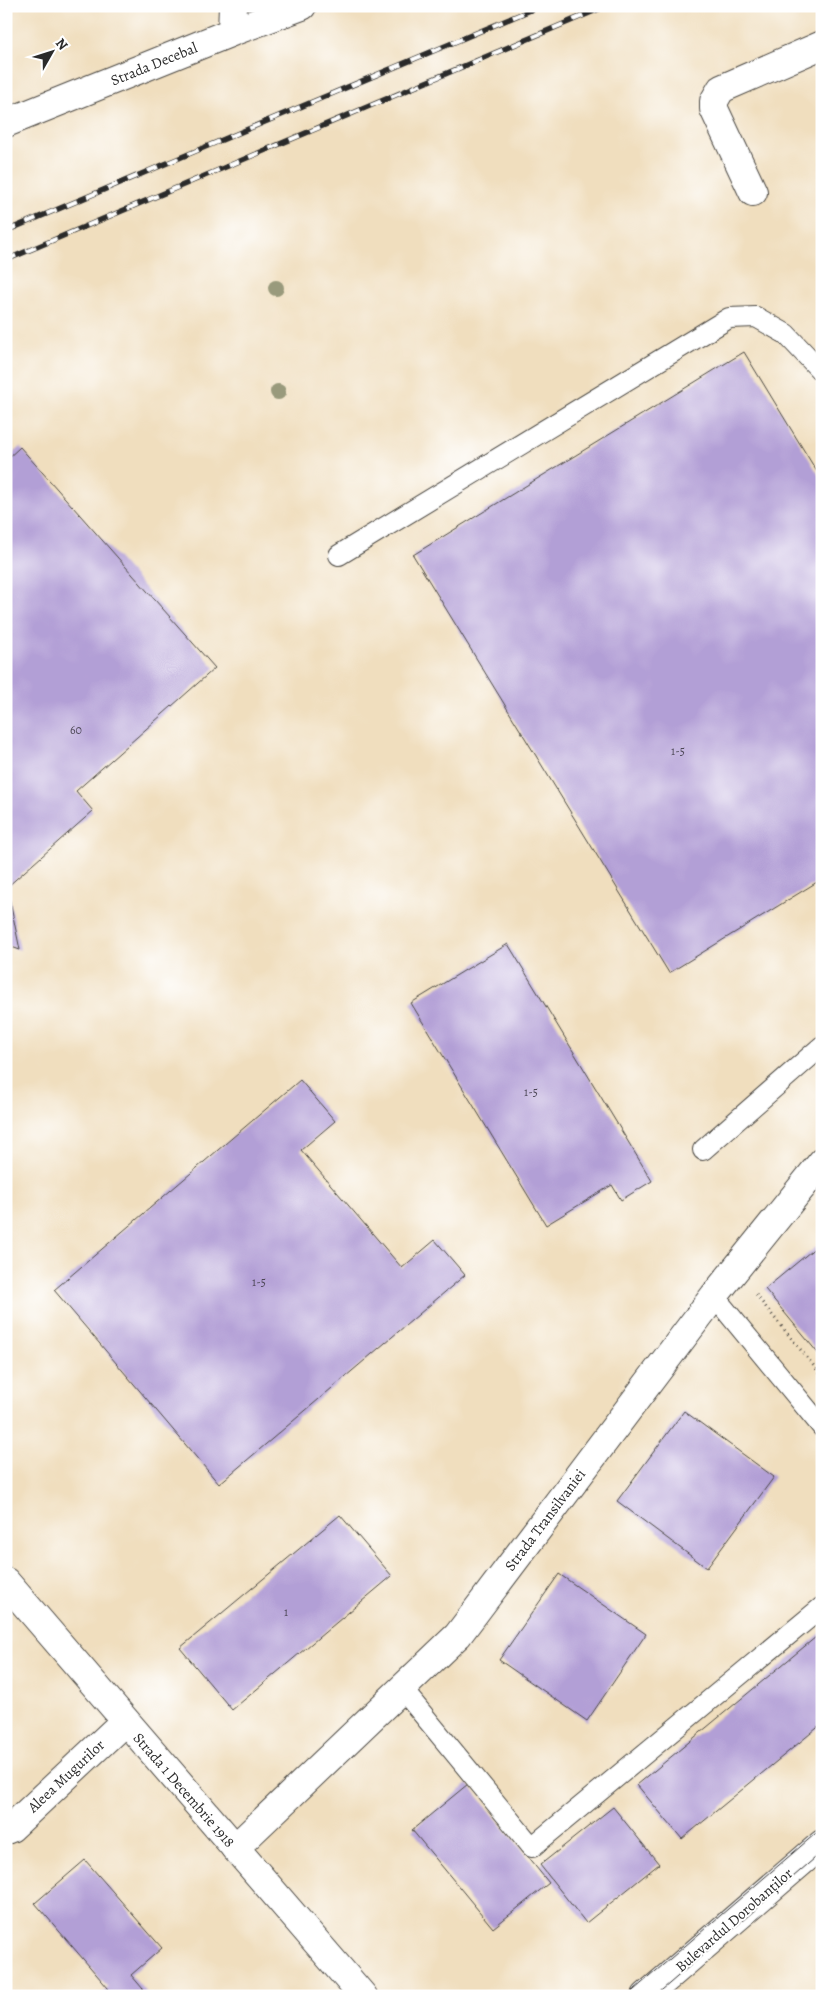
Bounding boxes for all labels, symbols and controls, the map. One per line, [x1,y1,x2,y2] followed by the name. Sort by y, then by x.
[28,28,78,78] north arrow
[51,34,72,54] text: N
[108,37,201,90] street label: Strada Decebal
[70,722,82,738] house number: 60
[671,743,685,759] house number: 1-5
[524,1084,538,1100] house number: 1-5
[252,1274,266,1290] house number: 1-5
[500,1465,590,1575] street label: Strada Transilvaniei
[284,1604,288,1620] house number: 1
[129,1728,239,1852] street label: Strada 1 Decembrie 1918
[22,1735,109,1818] street label: Aleea Mugurilor
[671,1863,797,1977] street label: Bulevardul Dorobanților

